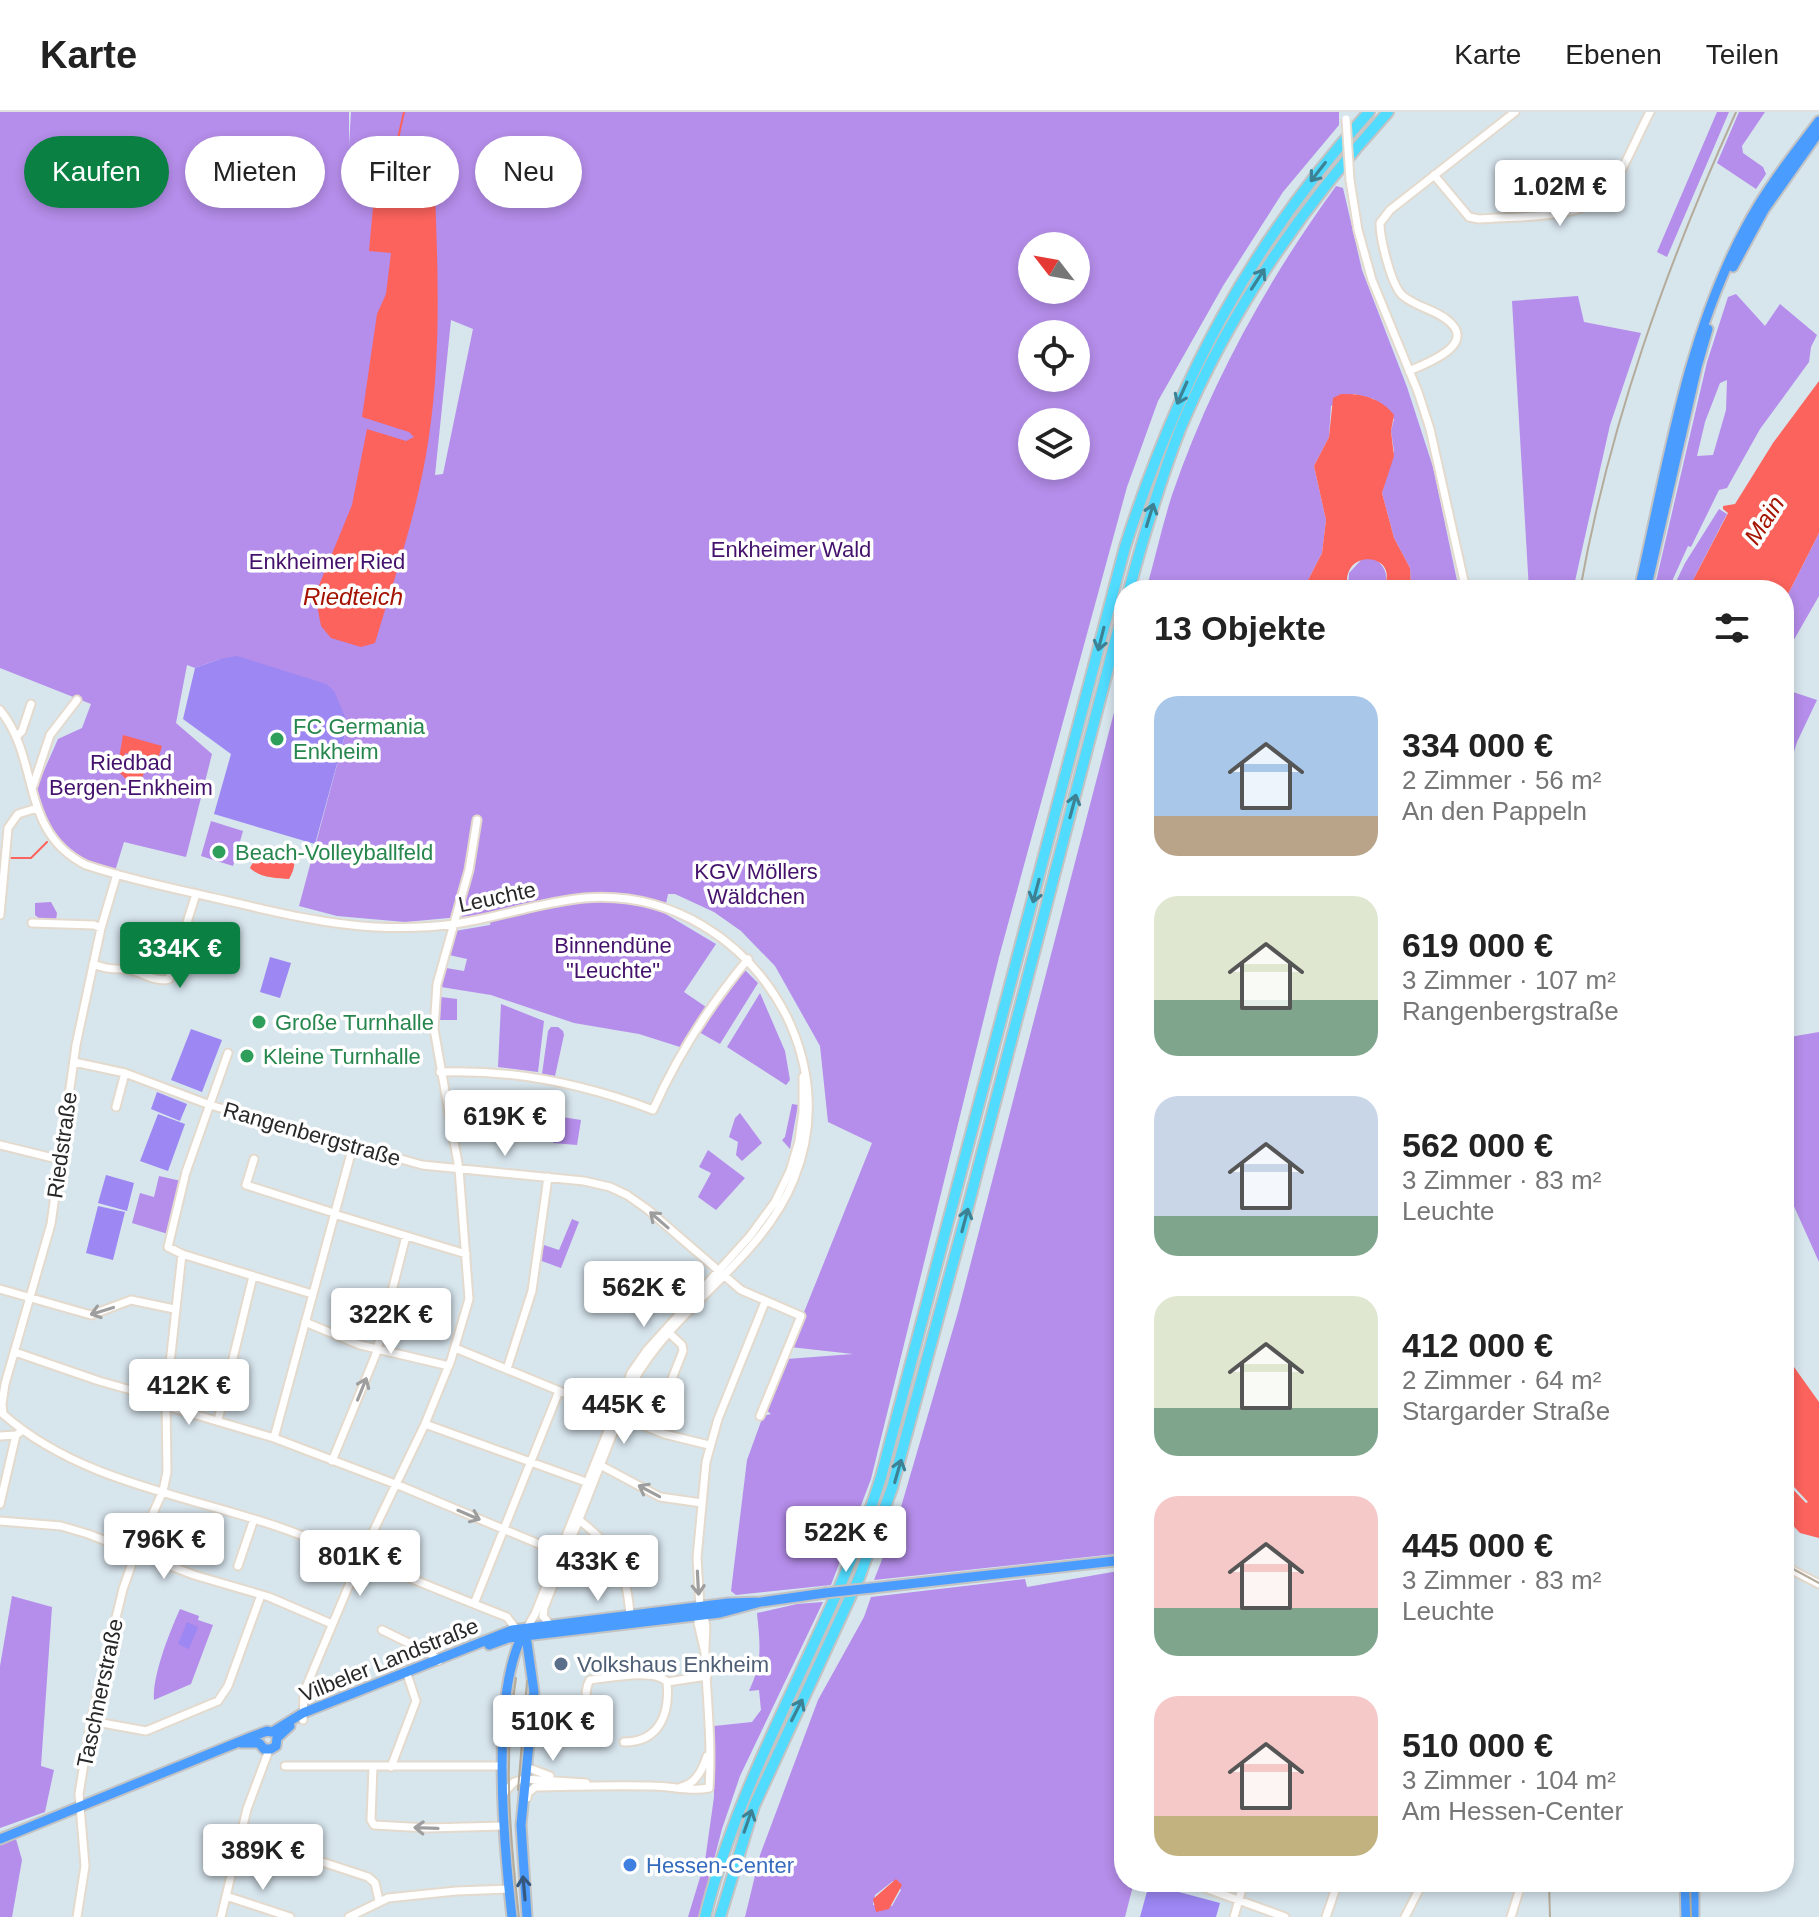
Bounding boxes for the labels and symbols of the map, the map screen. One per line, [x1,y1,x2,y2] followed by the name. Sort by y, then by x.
[1486,160,1634,228] pin: 1.02M €
[1310,161,1327,182] one-way arrow
[1018,232,1090,304] north arrow
[1250,269,1267,291] one-way arrow
[1174,380,1189,404] one-way arrow
[1739,491,1789,549] water label: Main
[1144,503,1158,528] one-way arrow
[711,537,871,562] park label: Enkheimer Wald
[249,549,405,574] park label: Enkheimer Ried
[303,583,403,610] water label: Riedteich
[1093,626,1108,651] one-way arrow
[293,714,426,764] place label: FC Germania Enkheim
[268,730,286,748] marker: FC Germania Enkheim
[49,750,213,800] park label: Riedbad Bergen-Enkheim
[1066,793,1081,819] one-way arrow
[235,840,433,865] place label: Beach-Volleyballfeld
[210,843,228,861] marker: Beach-Volleyballfeld
[694,859,818,909] park label: KGV Möllers Wäldchen
[456,877,538,917] street label: Leuchte
[1027,877,1042,903] one-way arrow
[115,922,245,990] pin: 334K €
[554,933,672,983] park label: Binnendüne "Leuchte"
[275,1010,434,1035] place label: Große Turnhalle
[250,1013,268,1031] marker: Große Turnhalle
[263,1044,421,1069] place label: Kleine Turnhalle
[238,1047,256,1065] marker: Kleine Turnhalle
[42,1090,82,1200] street label: Riedstraße
[440,1090,570,1158] pin: 619K €
[220,1097,404,1171] street label: Rangenbergstraße
[959,1207,974,1233] one-way arrow
[649,1211,669,1229] one-way arrow
[579,1261,709,1329] pin: 562K €
[326,1288,456,1356] pin: 322K €
[90,1305,115,1319] one-way arrow
[124,1359,254,1427] pin: 412K €
[355,1377,370,1402] one-way arrow
[559,1378,689,1446] pin: 445K €
[891,1458,906,1484] one-way arrow
[638,1482,661,1498] one-way arrow
[781,1506,911,1574] pin: 522K €
[456,1509,480,1524] one-way arrow
[99,1513,229,1581] pin: 796K €
[295,1530,425,1598] pin: 801K €
[533,1535,663,1603] pin: 433K €
[691,1569,706,1596] one-way arrow
[296,1613,482,1707] street label: Vilbeler Landstraße
[72,1616,128,1770] street label: Taschnerstraße
[577,1652,769,1677] place label: Volkshaus Enkheim
[552,1655,570,1673] marker: Volkshaus Enkheim
[488,1695,618,1763] pin: 510K €
[790,1699,806,1723] one-way arrow
[742,1809,757,1834] one-way arrow
[413,1820,440,1835] one-way arrow
[198,1824,328,1892] pin: 389K €
[646,1853,794,1878] place label: Hessen-Center
[621,1856,639,1874] marker: Hessen-Center
[517,1875,532,1902] one-way arrow

